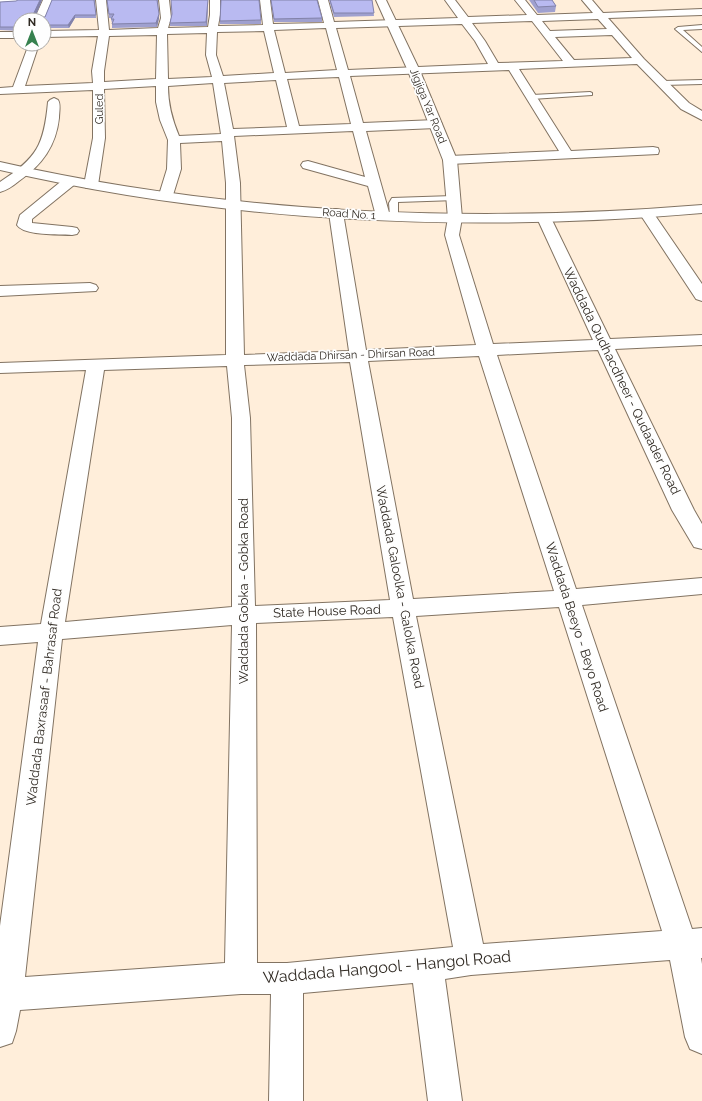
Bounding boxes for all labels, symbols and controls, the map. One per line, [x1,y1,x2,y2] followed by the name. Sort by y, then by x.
[12,12,52,52] north arrow
[28,16,36,29] text: N
[407,67,449,146] street label: Jigjiga Yar Road
[93,93,106,124] street label: Guled
[322,206,376,222] street label: Road No. 1
[560,265,684,497] street label: Waddada Qudhacdheer - Qudaader Road
[267,346,435,364] street label: Waddada Dhirsan - Dhirsan Road
[373,484,427,690] street label: Waddada Galoolka - Galolka Road
[236,498,251,684] street label: Waddada Gobka - Gobka Road
[542,540,612,714] street label: Waddada Beeyo - Beyo Road
[23,587,65,807] street label: Waddada Baxrasaaf - Bahrasaf Road
[273,602,381,620] street label: State House Road
[262,947,512,987] street label: Waddada Hangool - Hangol Road

